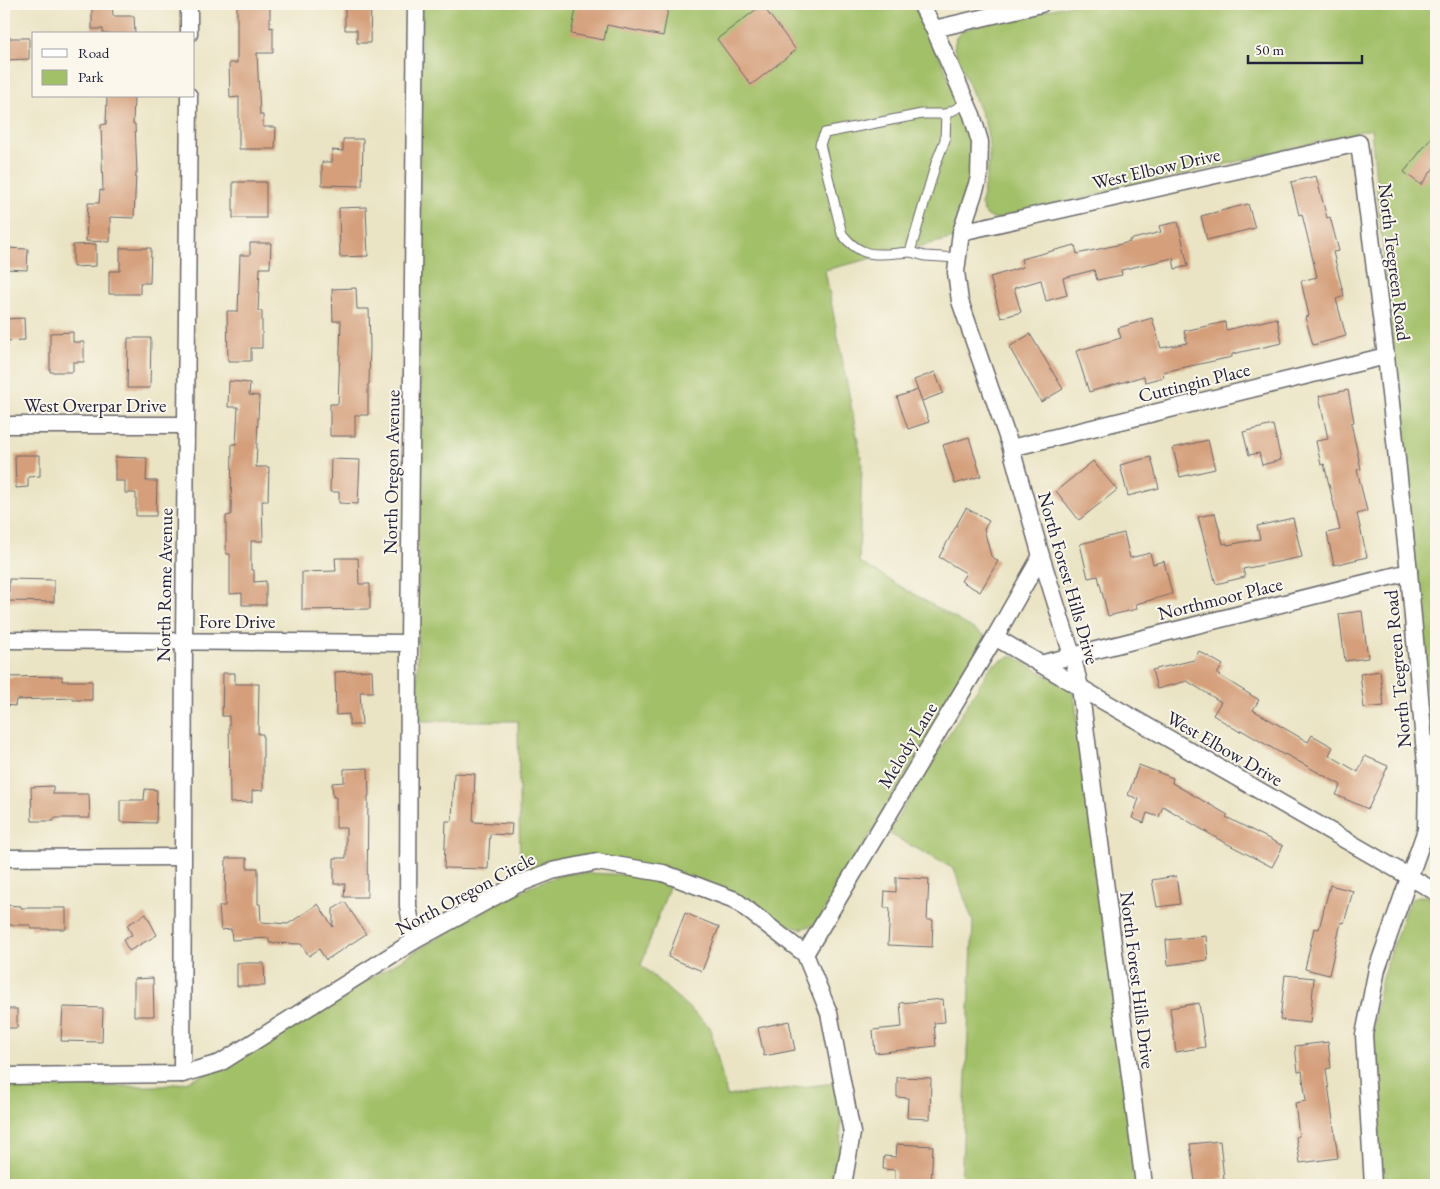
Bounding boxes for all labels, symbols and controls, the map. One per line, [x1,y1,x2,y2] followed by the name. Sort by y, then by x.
[32,32,195,98] legend
[1248,32,1361,64] scale bar
[1255,40,1284,59] text: 50 m
[78,43,110,62] text: Road
[78,67,105,86] text: Park
[1090,142,1222,195] street label: West Elbow Drive
[1372,182,1417,343] street label: North Teegreen Road
[1136,357,1253,408] street label: Cuttingin Place
[378,389,405,555] street label: North Oregon Avenue
[24,393,166,418] street label: West Overpar Drive
[1032,489,1105,667] street label: North Forest Hills Drive
[151,508,178,662] street label: North Rome Avenue
[1155,571,1285,626] street label: Northmoor Place
[1378,589,1417,749] street label: North Teegreen Road
[199,609,275,634] street label: Fore Drive
[872,698,943,793] street label: Melody Lane
[1162,705,1287,792] street label: West Elbow Drive
[391,846,539,941] street label: North Oregon Circle
[1114,890,1161,1070] street label: North Forest Hills Drive

